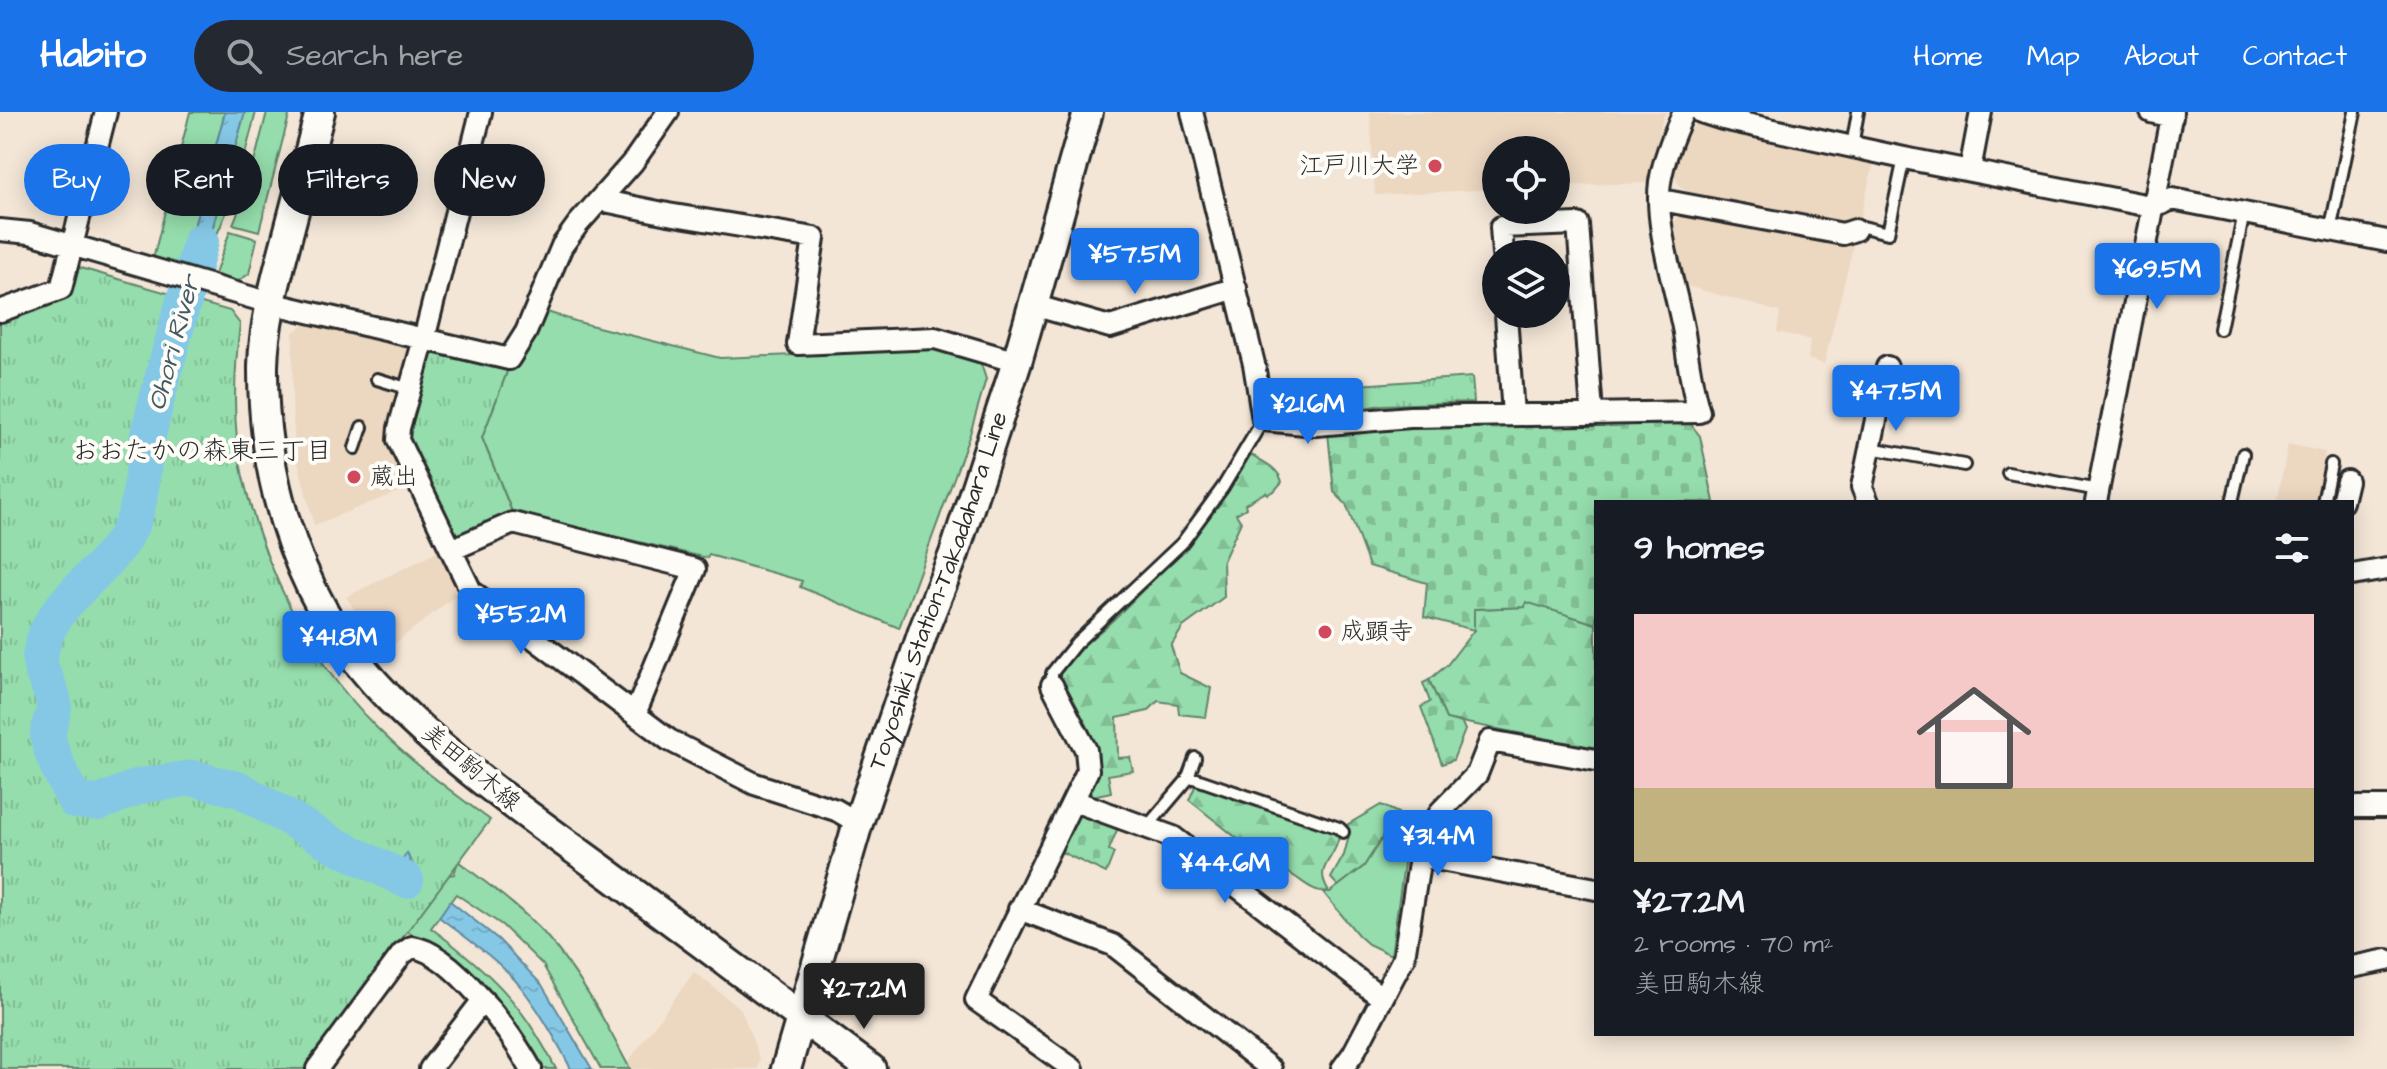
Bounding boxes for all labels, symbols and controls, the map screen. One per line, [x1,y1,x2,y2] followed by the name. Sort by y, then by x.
[194,20,754,92] search box
[40,30,146,82] text: Habito
[222,34,266,78] icon: search
[286,35,463,77] text: Search here
[1913,37,1983,76] text: Home
[2027,37,2080,76] text: Map
[2124,37,2199,76] text: About
[2243,37,2347,76] text: Contact
[1482,136,1570,328] map controls
[1482,136,1570,224] button: locate
[24,144,130,216] chip: Buy
[146,144,262,216] chip: Rent
[278,144,418,216] chip: Filters
[434,144,545,216] chip: New
[1299,149,1419,183] place label: 江戸川大学
[1426,157,1444,175] marker: 江戸川大学
[1070,228,1200,296] pin: ¥57.5M
[1089,236,1181,272] text: ¥57.5M
[1482,240,1570,328] button: layers
[2092,243,2222,311] pin: ¥69.5M
[2113,251,2201,287] text: ¥69.5M
[139,269,210,414] water label: Ohori River
[1831,365,1961,433] pin: ¥47.5M
[1850,373,1942,409] text: ¥47.5M
[1243,378,1373,446] pin: ¥21.6M
[1271,386,1345,422] text: ¥21.6M
[860,407,1017,775] street label: Toyoshiki Station-Takadahara Line
[72,433,332,469] district label: おおたかの森東三丁目
[370,460,418,494] place label: 蔵出
[345,468,363,486] marker: 蔵出
[1634,524,1765,572] text: 9 homes
[2270,526,2314,570] icon: filters
[456,588,586,656] pin: ¥55.2M
[476,596,566,632] text: ¥55.2M
[274,611,404,679] pin: ¥41.8M
[1341,615,1413,649] place label: 成顕寺
[301,619,377,655] text: ¥41.8M
[1316,623,1334,641] marker: 成顕寺
[1902,666,2046,810] icon: home
[414,716,528,820] street label: 美田駒木線
[1373,810,1503,878] pin: ¥31.4M
[1401,818,1475,854] text: ¥31.4M
[1160,837,1290,905] pin: ¥44.6M
[1180,845,1270,881] text: ¥44.6M
[1634,878,1745,926] text: ¥27.2M
[1634,926,1833,962] text: 2 rooms · 70 m²
[799,963,929,1031] pin: ¥27.2M
[1634,966,1764,1002] text: 美田駒木線
[822,971,906,1007] text: ¥27.2M

